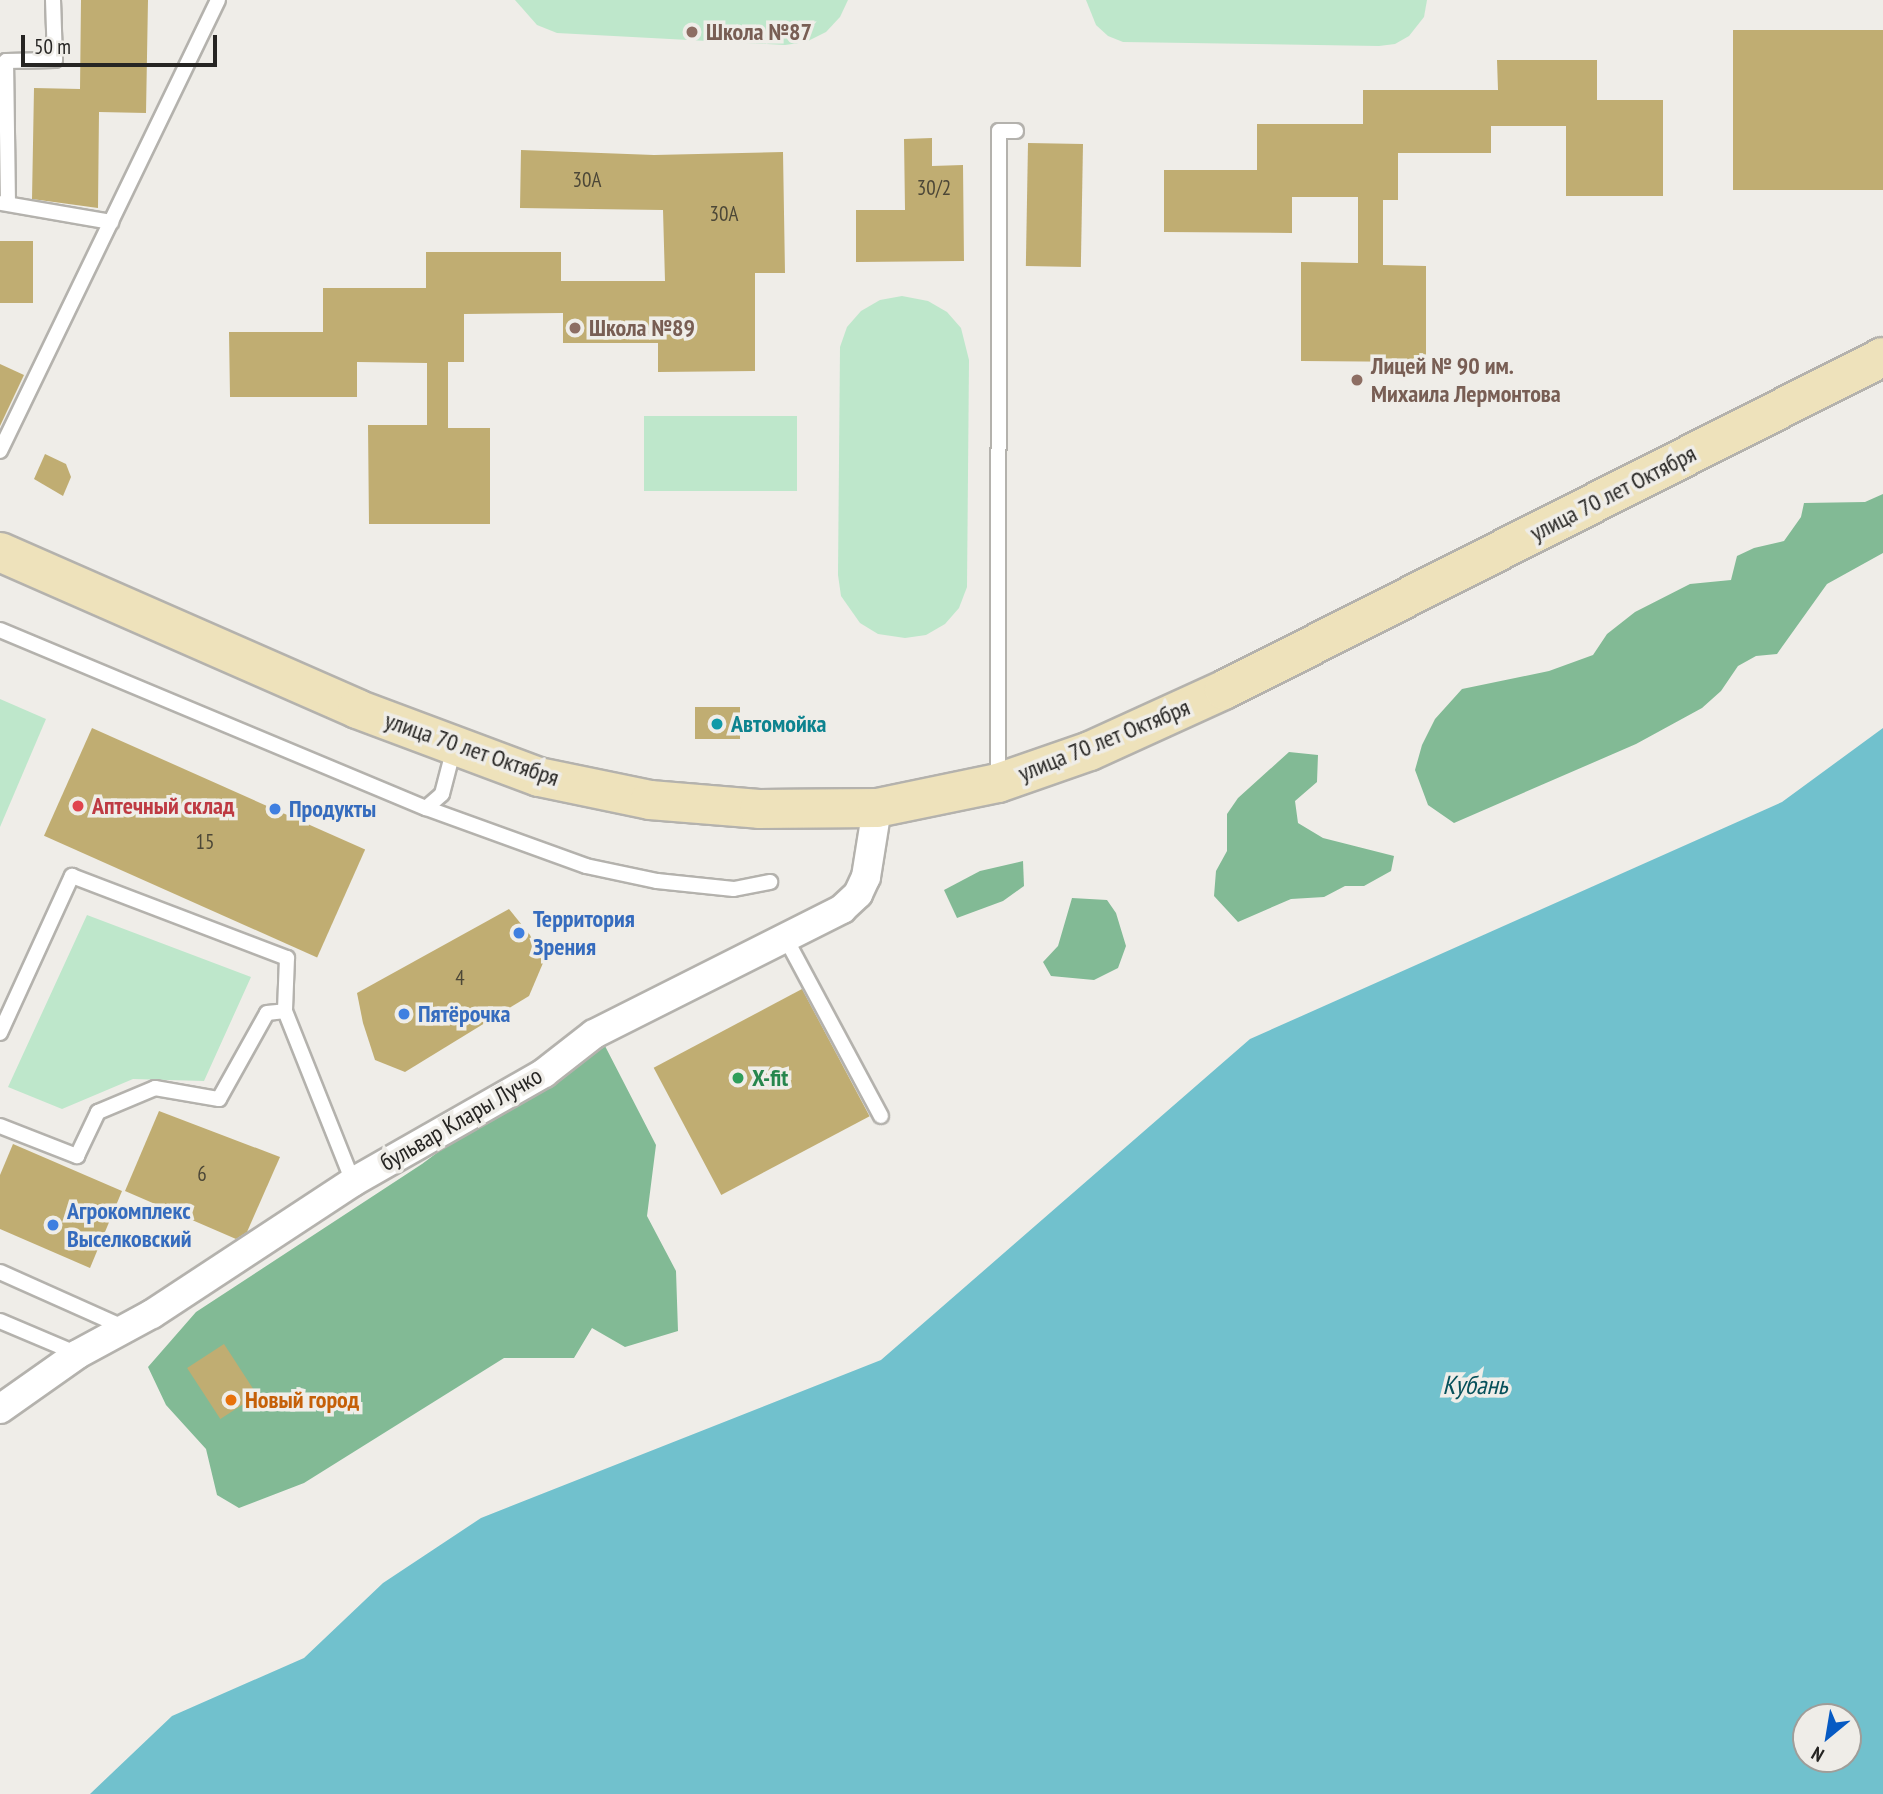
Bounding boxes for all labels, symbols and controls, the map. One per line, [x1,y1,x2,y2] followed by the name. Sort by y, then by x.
[706,18,812,46] place label: Школа №87
[24,21,220,65] scale bar
[684,24,700,40] marker: Школа №87
[34,33,71,60] text: 50 m
[573,167,601,193] house number: 30А
[917,175,951,201] house number: 30/2
[710,201,738,227] house number: 30А
[589,314,695,342] place label: Школа №89
[567,320,583,336] marker: Школа №89
[1371,352,1561,408] place label: Лицей № 90 им. Михаила Лермонтова
[1349,372,1365,388] marker: Лицей № 90 им. Михаила Лермонтова
[1525,439,1701,547] street label: улица 70 лет Октября
[1014,692,1194,788] street label: улица 70 лет Октября
[381,706,563,792] street label: улица 70 лет Октября
[731,710,826,738] place label: Автомойка
[709,716,725,732] marker: Автомойка
[92,792,234,820] place label: Аптечный склад
[289,795,376,823] place label: Продукты
[70,798,86,814] marker: Аптечный склад
[267,801,283,817] marker: Продукты
[196,829,214,855] house number: 15
[533,905,635,961] place label: Территория Зрения
[511,925,527,941] marker: Территория Зрения
[455,965,465,991] house number: 4
[418,1000,510,1028] place label: Пятёрочка
[396,1006,412,1022] marker: Пятёрочка
[375,1061,547,1177] street label: бульвар Клары Лучко
[752,1064,788,1092] place label: X-fit
[730,1070,746,1086] marker: X-fit
[197,1161,207,1187] house number: 6
[67,1197,192,1253] place label: Агрокомплекс Выселковский
[45,1217,61,1233] marker: Агрокомплекс Выселковский
[1442,1369,1508,1401] water label: Кубань
[245,1386,359,1414] place label: Новый город
[223,1392,239,1408] marker: Новый город
[1792,1703,1862,1773] north arrow
[1807,1741,1828,1767] text: N

